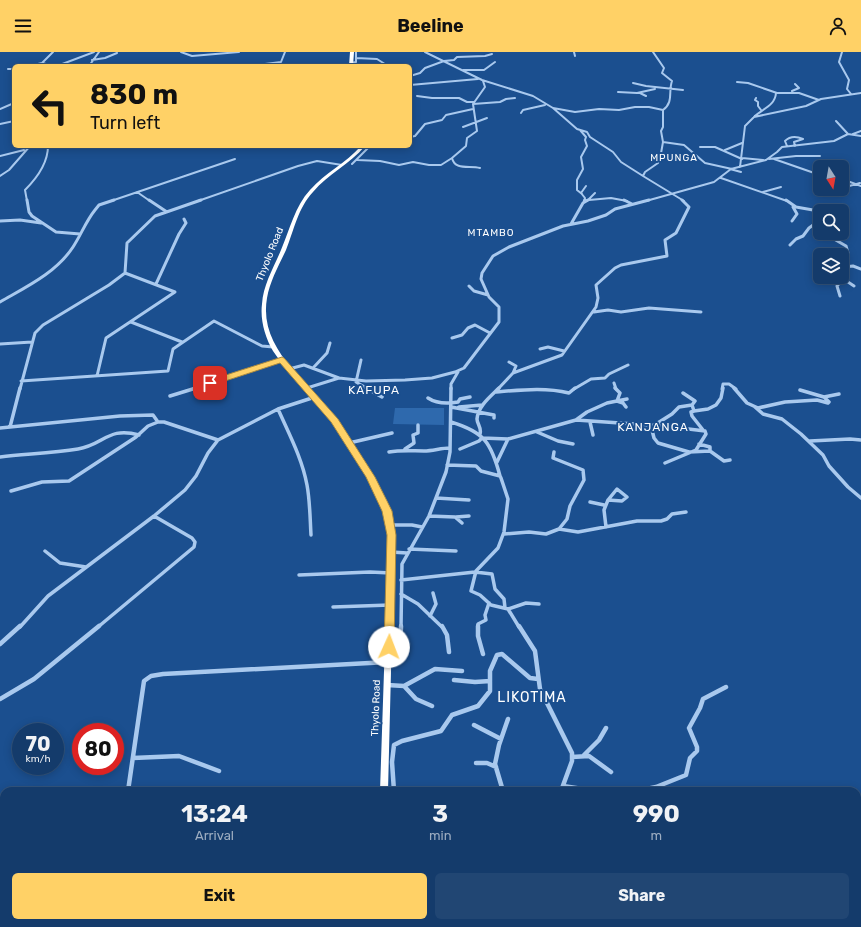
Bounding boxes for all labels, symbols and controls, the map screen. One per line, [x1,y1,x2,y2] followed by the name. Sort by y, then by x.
[12,15,34,37] icon: menu
[397,15,464,37] text: Beeline
[827,15,849,37] icon: person
[90,78,178,111] text: 830 m
[24,80,76,132] icon: left
[90,112,160,134] text: Turn left
[650,152,698,164] district label: MPUNGA
[813,160,849,196] north arrow
[813,160,849,284] map controls
[813,204,849,240] button: search
[254,226,286,283] street label: Thyolo Road
[467,227,515,239] district label: MTAMBO
[813,248,849,284] button: layers
[193,366,227,400] pin
[199,372,221,394] icon: arrive
[348,383,400,397] district label: KAFUPA
[617,420,689,434] district label: KANJANGA
[368,626,410,668] position arrow
[369,679,383,737] street label: Thyolo Road
[497,689,567,706] district label: LIKOTIMA
[72,723,124,775] speed limit sign: 80
[25,732,51,756] text: 70
[26,753,50,765] text: km/h
[181,800,248,828] text: 13:24
[432,800,448,828] text: 3
[633,800,680,828] text: 990
[195,828,234,843] text: Arrival
[429,828,452,843] text: min
[650,828,662,843] text: m
[12,873,427,919] button: Exit
[435,873,849,919] button: Share

